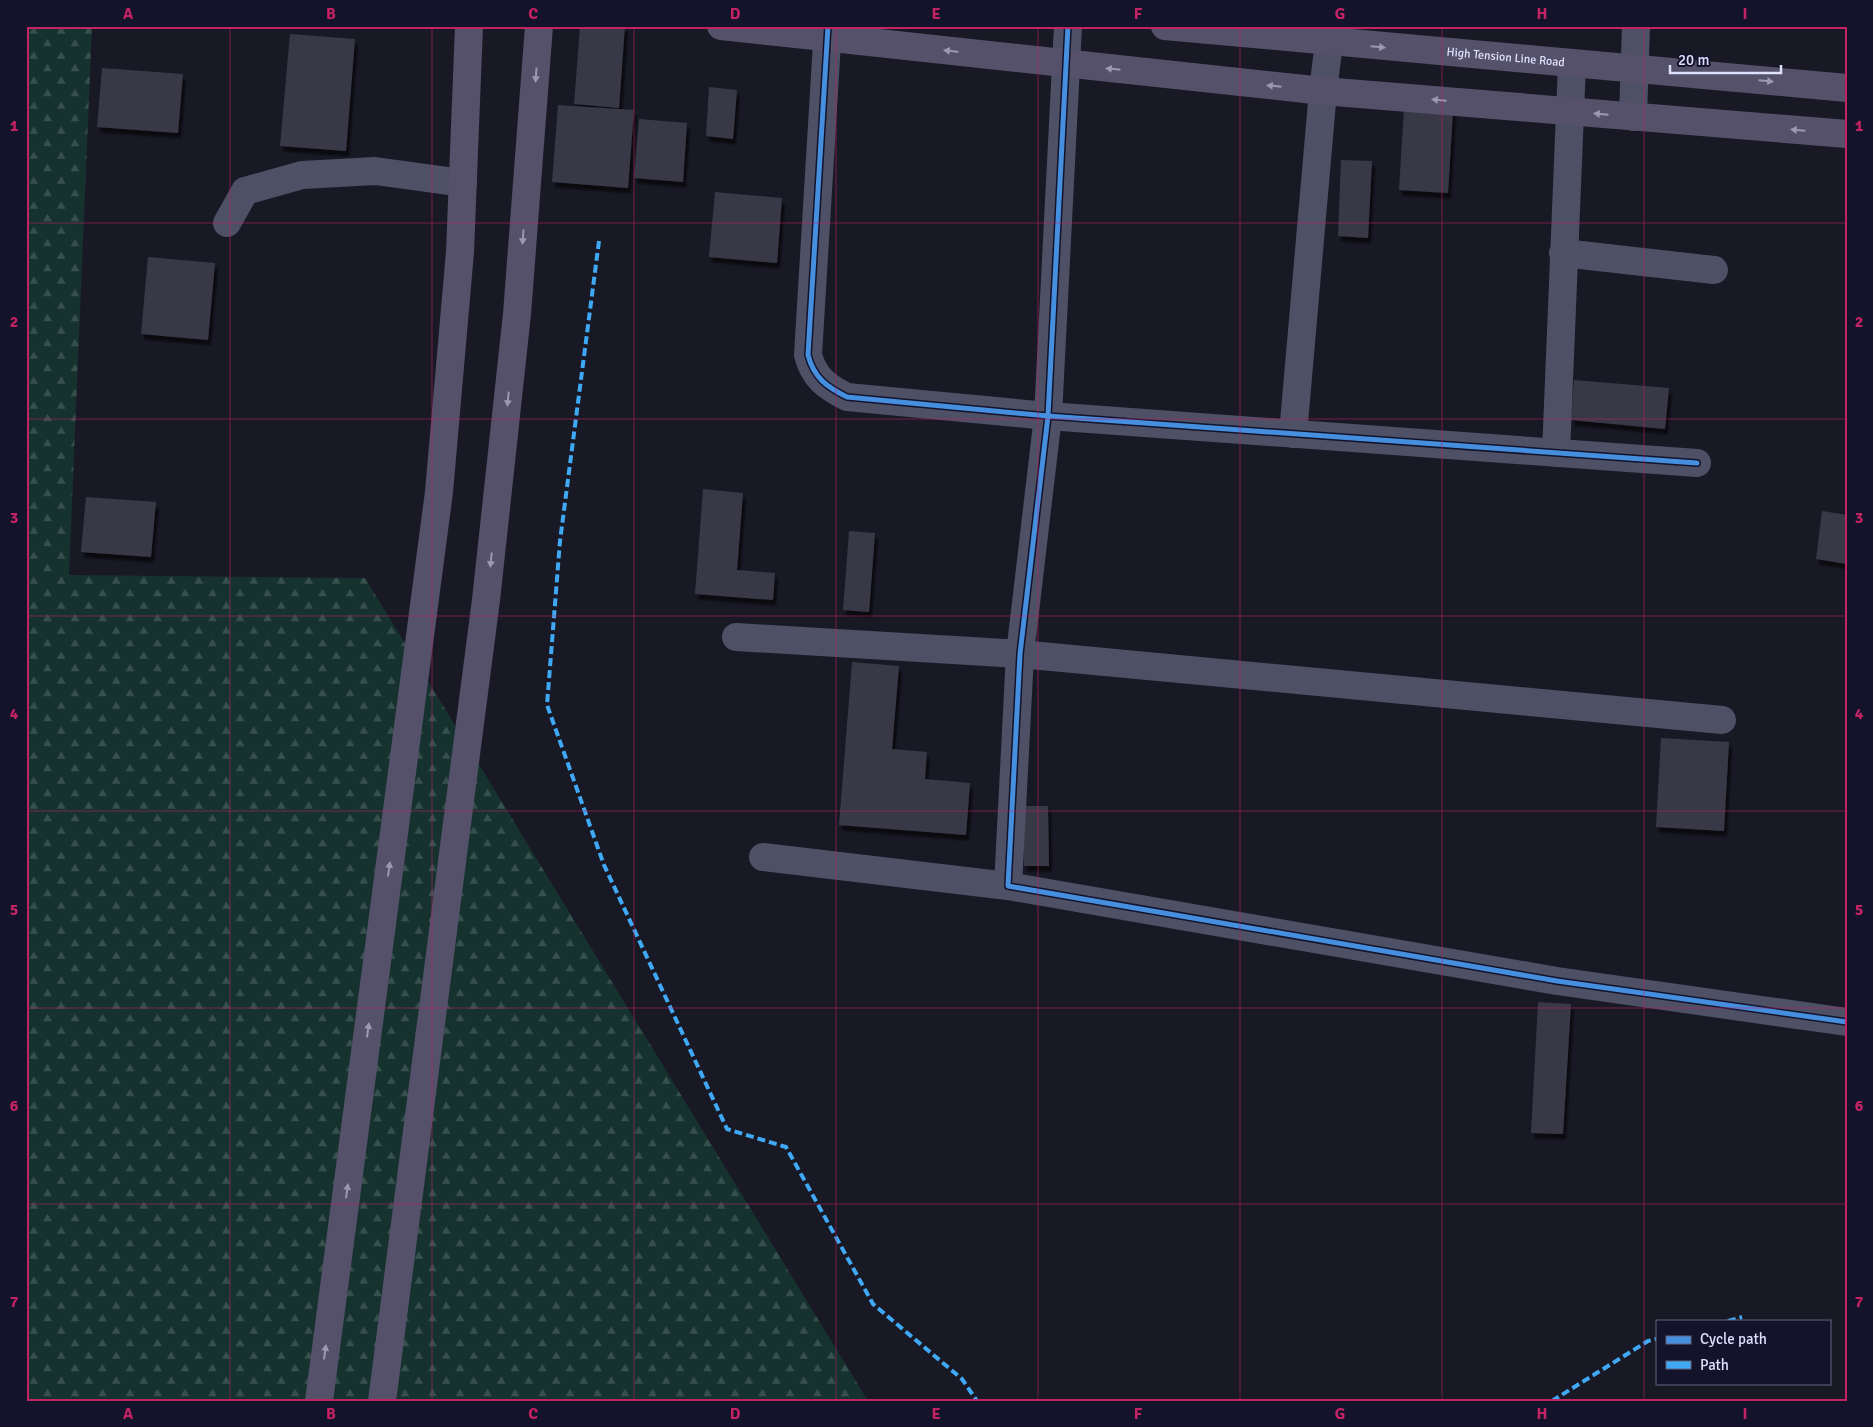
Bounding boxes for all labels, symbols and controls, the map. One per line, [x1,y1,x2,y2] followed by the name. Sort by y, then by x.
[123,4,134,24] text: A
[326,4,336,24] text: B
[528,4,538,24] text: C
[730,4,741,24] text: D
[931,4,941,24] text: E
[1134,4,1143,24] text: F
[1335,4,1345,24] text: G
[1537,4,1547,24] text: H
[1742,4,1748,24] text: I
[1670,42,1782,74] scale bar
[1370,43,1386,51] one-way arrow
[1446,45,1565,70] street label: High Tension Line Road
[943,47,959,55] one-way arrow
[1678,51,1709,69] text: 20 m
[1104,65,1120,73] one-way arrow
[531,67,539,83] one-way arrow
[1759,77,1775,85] one-way arrow
[1266,82,1282,90] one-way arrow
[1431,96,1447,104] one-way arrow
[1593,110,1609,118] one-way arrow
[10,116,19,136] text: 1
[1855,116,1864,136] text: 1
[1790,126,1806,134] one-way arrow
[519,229,527,245] one-way arrow
[10,312,18,332] text: 2
[1855,312,1863,332] text: 2
[504,391,512,407] one-way arrow
[10,508,18,528] text: 3
[1855,508,1863,528] text: 3
[487,553,495,569] one-way arrow
[10,704,19,724] text: 4
[1855,704,1864,724] text: 4
[385,861,393,877] one-way arrow
[10,900,18,920] text: 5
[1855,900,1863,920] text: 5
[364,1022,372,1038] one-way arrow
[10,1096,19,1116] text: 6
[1855,1096,1864,1116] text: 6
[343,1183,351,1199] one-way arrow
[10,1292,19,1312] text: 7
[1855,1292,1864,1312] text: 7
[1656,1320,1830,1384] legend
[1700,1330,1767,1348] text: Cycle path
[321,1344,329,1360] one-way arrow
[1700,1356,1729,1374] text: Path
[123,1404,134,1424] text: A
[326,1404,336,1424] text: B
[528,1404,538,1424] text: C
[730,1404,741,1424] text: D
[931,1404,941,1424] text: E
[1134,1404,1143,1424] text: F
[1335,1404,1345,1424] text: G
[1537,1404,1547,1424] text: H
[1742,1404,1748,1424] text: I

